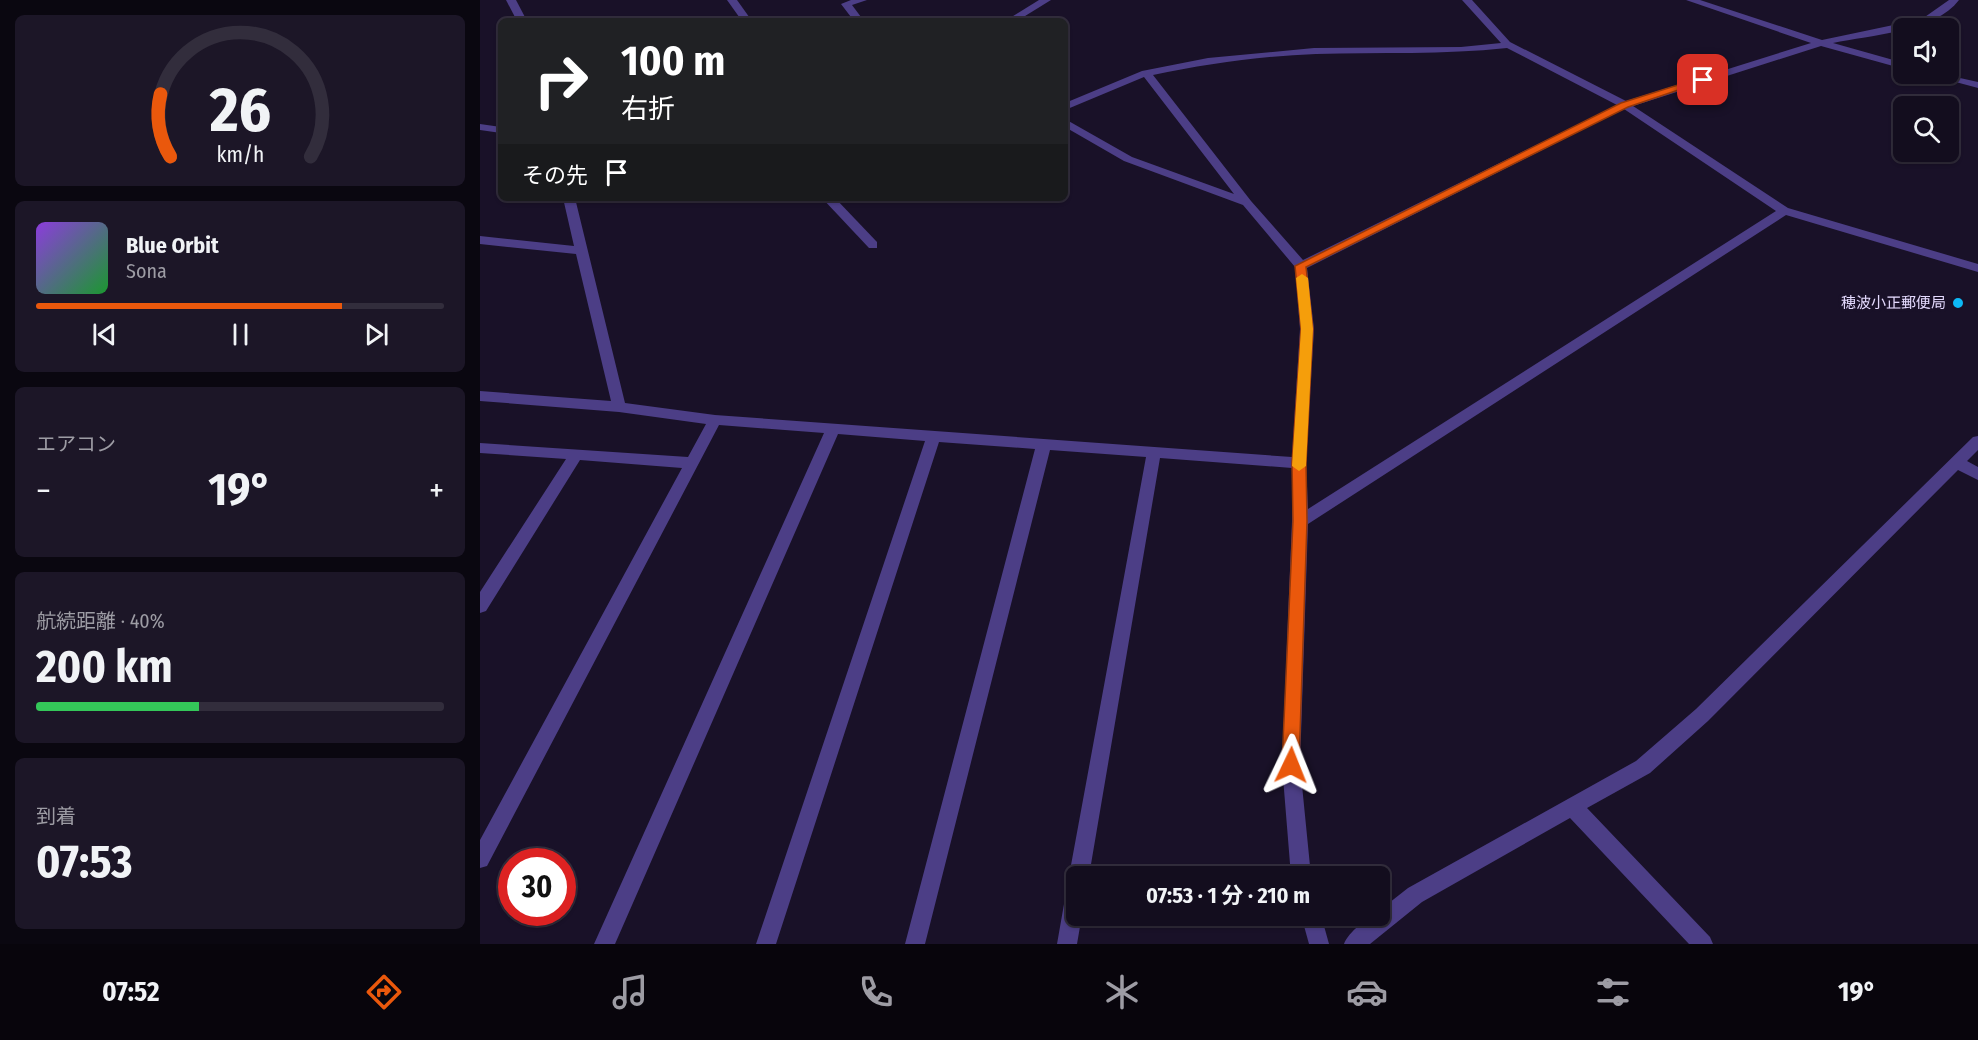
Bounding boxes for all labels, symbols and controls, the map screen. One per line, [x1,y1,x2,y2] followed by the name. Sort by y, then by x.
[1893,18,1959,162] map controls
[1893,18,1959,84] button: sound
[621,36,725,86] text: 100 m
[522,42,600,120] icon: right
[1677,54,1728,105] pin
[1686,63,1719,96] icon: arrive
[208,74,271,149] text: 26
[621,93,675,125] text: 右折
[1893,96,1959,162] button: search
[216,143,264,169] text: km/h
[600,156,633,189] icon: arrive
[522,162,588,189] text: その先
[126,232,219,259] text: Blue Orbit
[126,259,167,283] text: Sona
[1841,294,1946,312] place label: 穂波小正郵便局
[1951,296,1965,310] marker: 穂波小正郵便局
[88,318,121,351] icon: previous
[224,318,257,351] icon: pause
[360,318,393,351] icon: next
[36,432,116,456] text: エアコン
[208,463,272,517] text: 19°
[36,471,51,511] text: −
[429,471,444,511] text: +
[36,609,165,633] text: 航続距離 · 40%
[36,640,173,694] text: 200 km
[1259,733,1323,797] position arrow
[36,804,76,828] text: 到着
[36,835,133,889] text: 07:53
[498,848,576,926] speed limit sign: 30
[1146,882,1310,909] text: 07:53 · 1 分 · 210 m
[363,971,405,1013] icon: directions
[609,971,651,1013] icon: music
[855,971,897,1013] icon: phone
[1101,971,1143,1013] icon: climate
[1346,971,1388,1013] icon: car
[1592,971,1634,1013] icon: filters
[102,976,159,1008] text: 07:52
[1838,976,1876,1008] text: 19°

